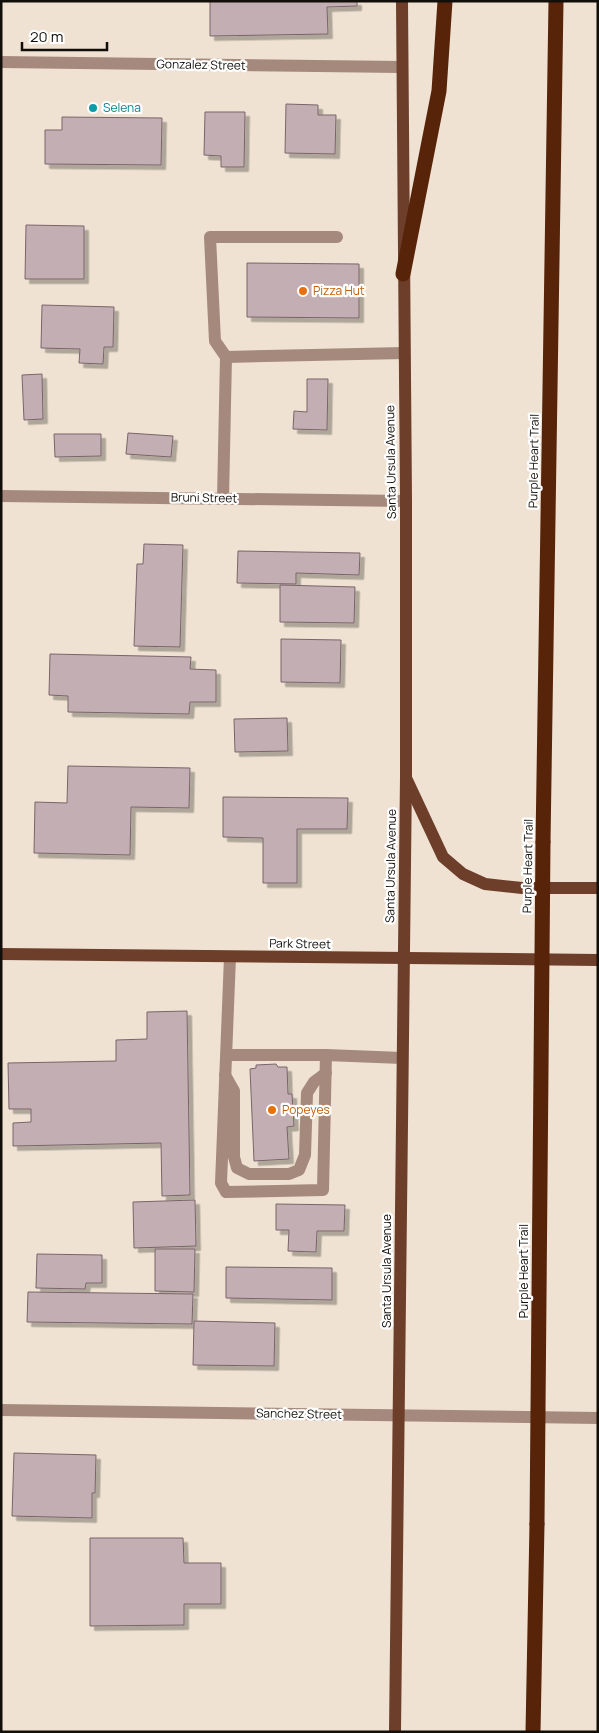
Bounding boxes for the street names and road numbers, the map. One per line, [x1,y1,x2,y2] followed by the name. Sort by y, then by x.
[156,55,246,74] street label: Gonzalez Street
[381,405,400,519] street label: Santa Ursula Avenue
[524,414,543,508] street label: Purple Heart Trail
[171,488,238,507] street label: Bruni Street
[381,809,400,923] street label: Santa Ursula Avenue
[518,819,537,913] street label: Purple Heart Trail
[269,934,331,953] street label: Park Street
[378,1214,395,1328] street label: Santa Ursula Avenue
[515,1224,532,1318] street label: Purple Heart Trail
[256,1404,342,1423] street label: Sanchez Street

